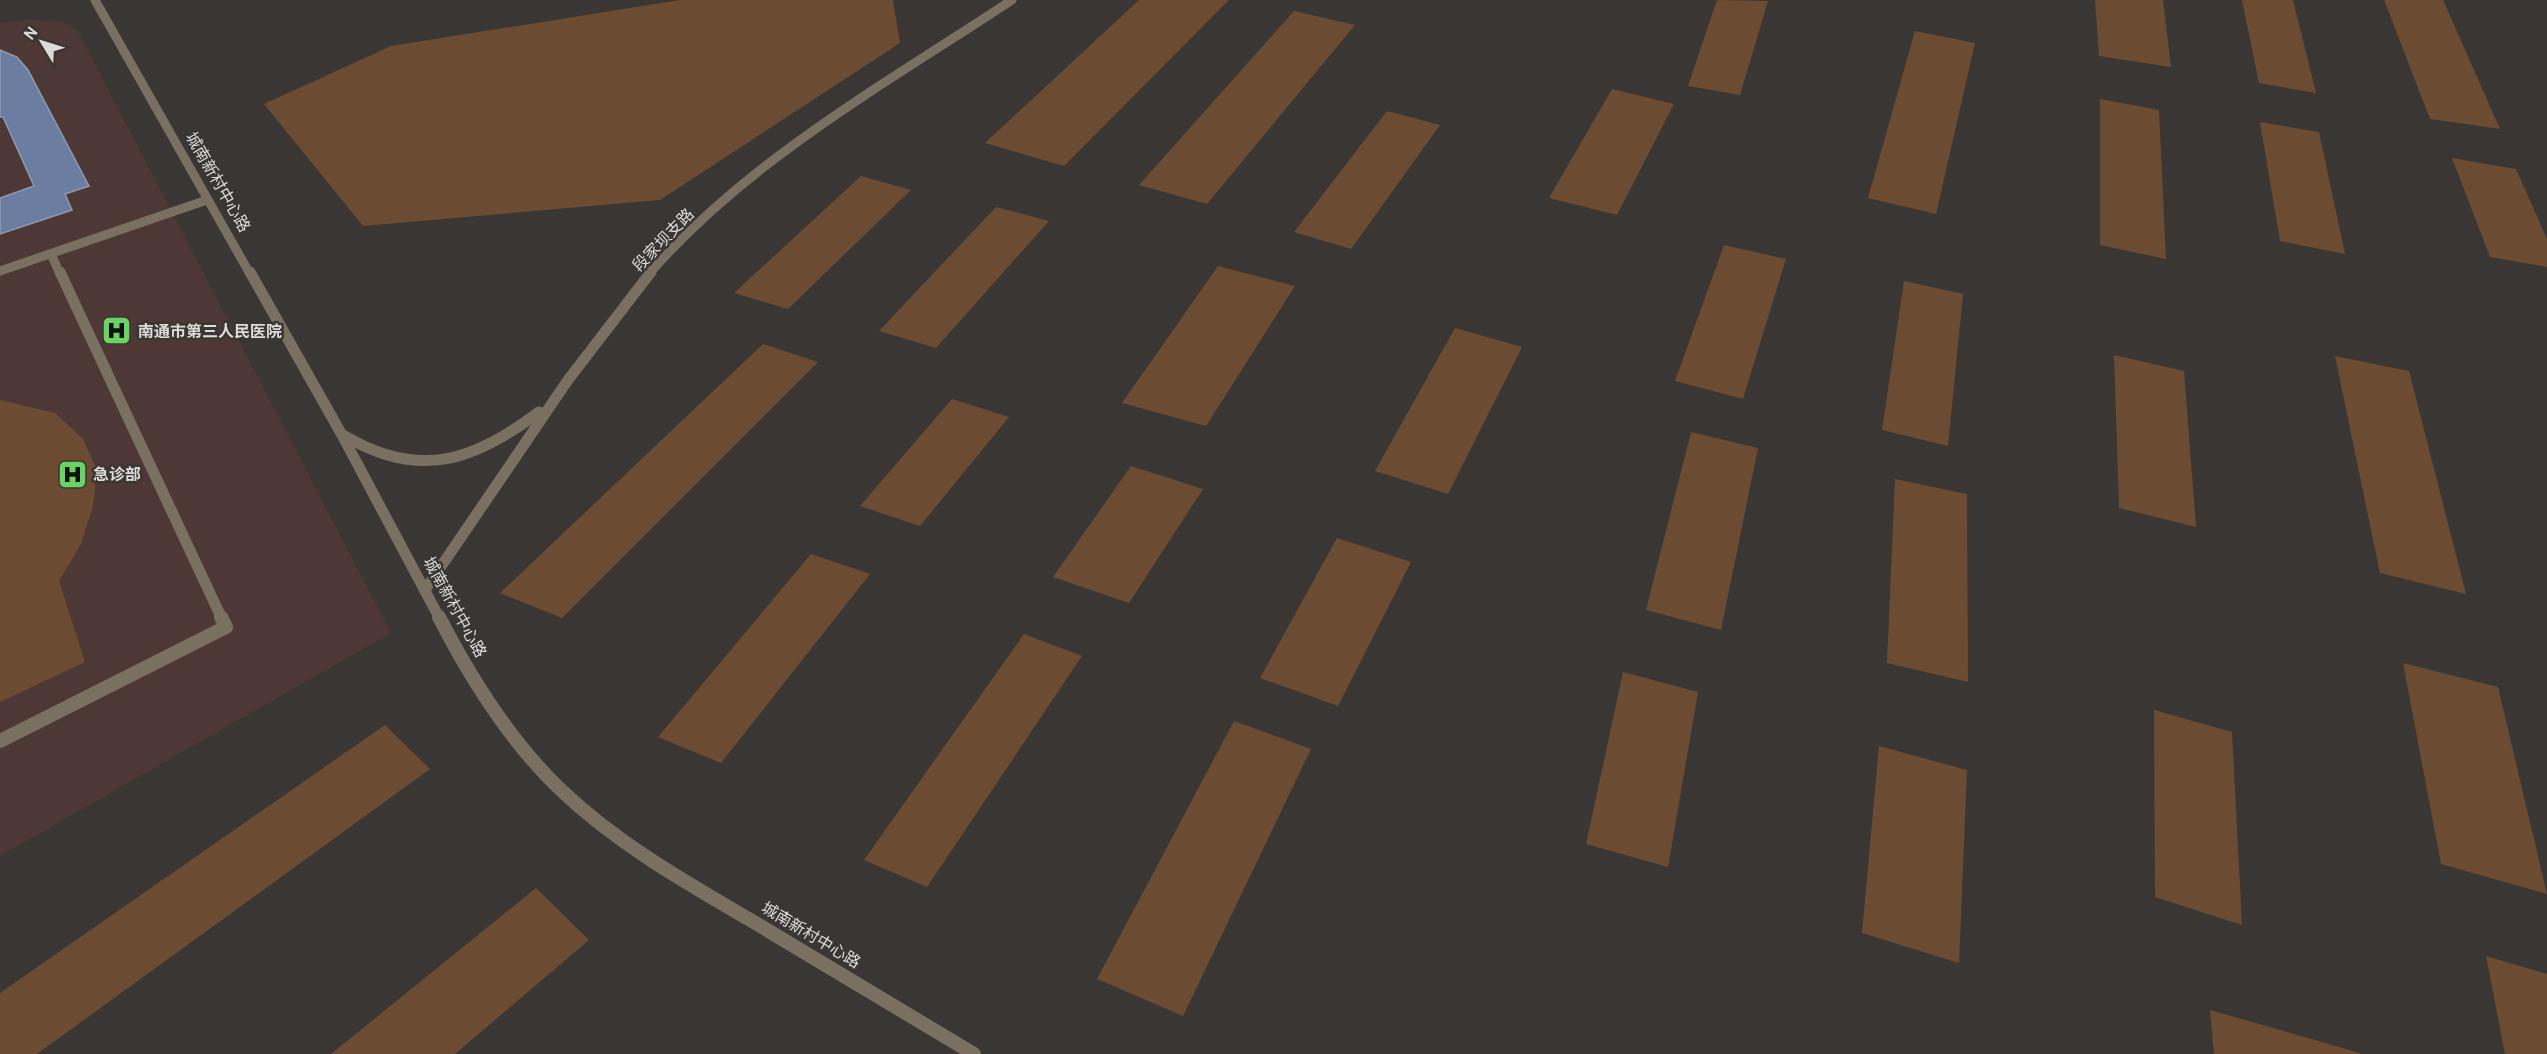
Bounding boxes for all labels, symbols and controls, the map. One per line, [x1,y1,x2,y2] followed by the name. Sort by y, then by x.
[12,12,72,72] north arrow
[20,23,42,43] text: N
[182,129,254,235] street label: 城南新村中心路
[628,205,698,275] street label: 段家坝支路
[101,315,133,347] hospital icon: 南通市第三人民医院
[138,322,282,341] place label: 南通市第三人民医院
[56,458,88,490] hospital icon: 急诊部
[93,465,141,484] place label: 急诊部
[420,553,490,661] street label: 城南新村中心路
[758,898,864,972] street label: 城南新村中心路

